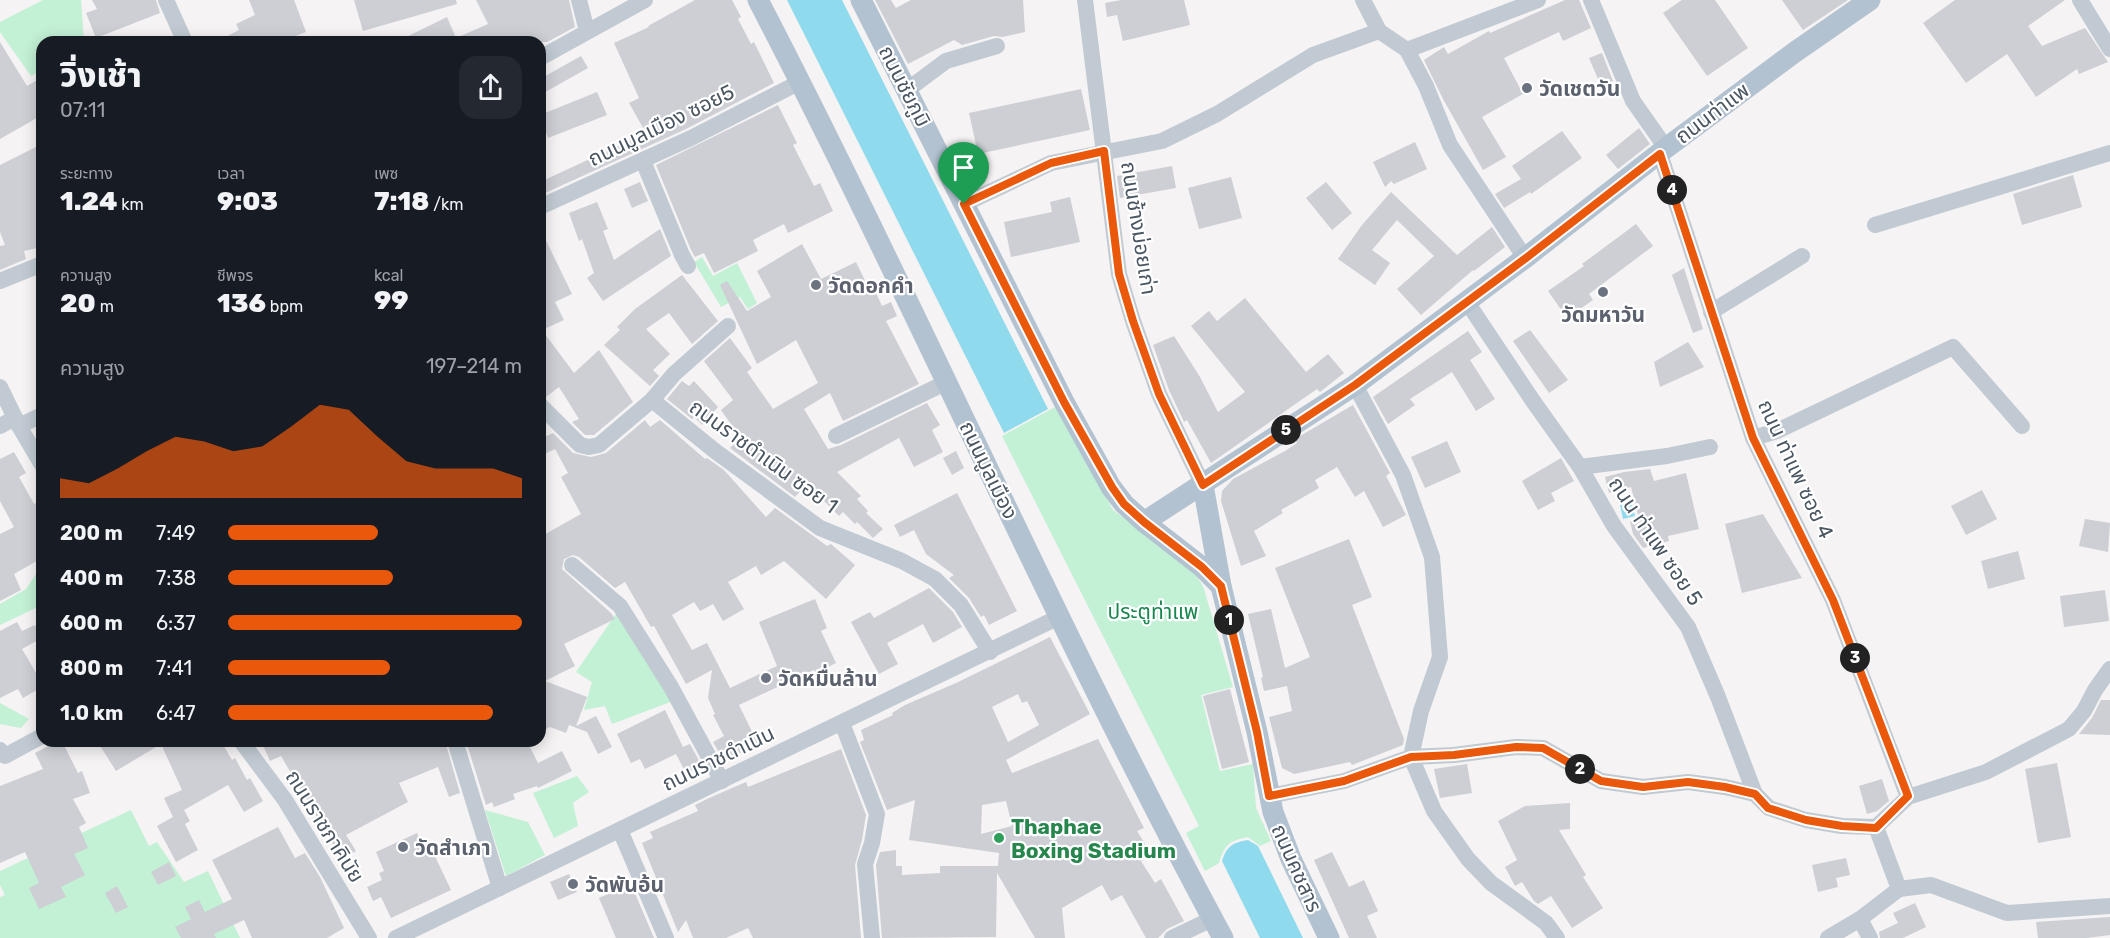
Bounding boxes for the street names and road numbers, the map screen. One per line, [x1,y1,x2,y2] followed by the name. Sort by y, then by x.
[873,41,936,131] street label: ถนนชัยภูมิ
[1670,77,1754,149] street label: ถนนท่าแพ
[584,79,739,172] street label: ถนนมูลเมือง ซอย5
[1116,160,1162,296] street label: ถนนช้างม่อยเก่า
[685,394,843,518] street label: ถนนราชดำเนิน ซอย 1
[1753,396,1839,542] street label: ถนน ท่าแพ ซอย 4
[954,417,1023,523] street label: ถนนมูลเมือง
[1604,472,1708,610] street label: ถนน ท่าแพ ซอย 5
[658,720,778,796] street label: ถนนราชดำเนิน
[280,765,370,887] street label: ถนนราชภาคินัย
[1267,820,1327,916] street label: ถนนคชสาร

